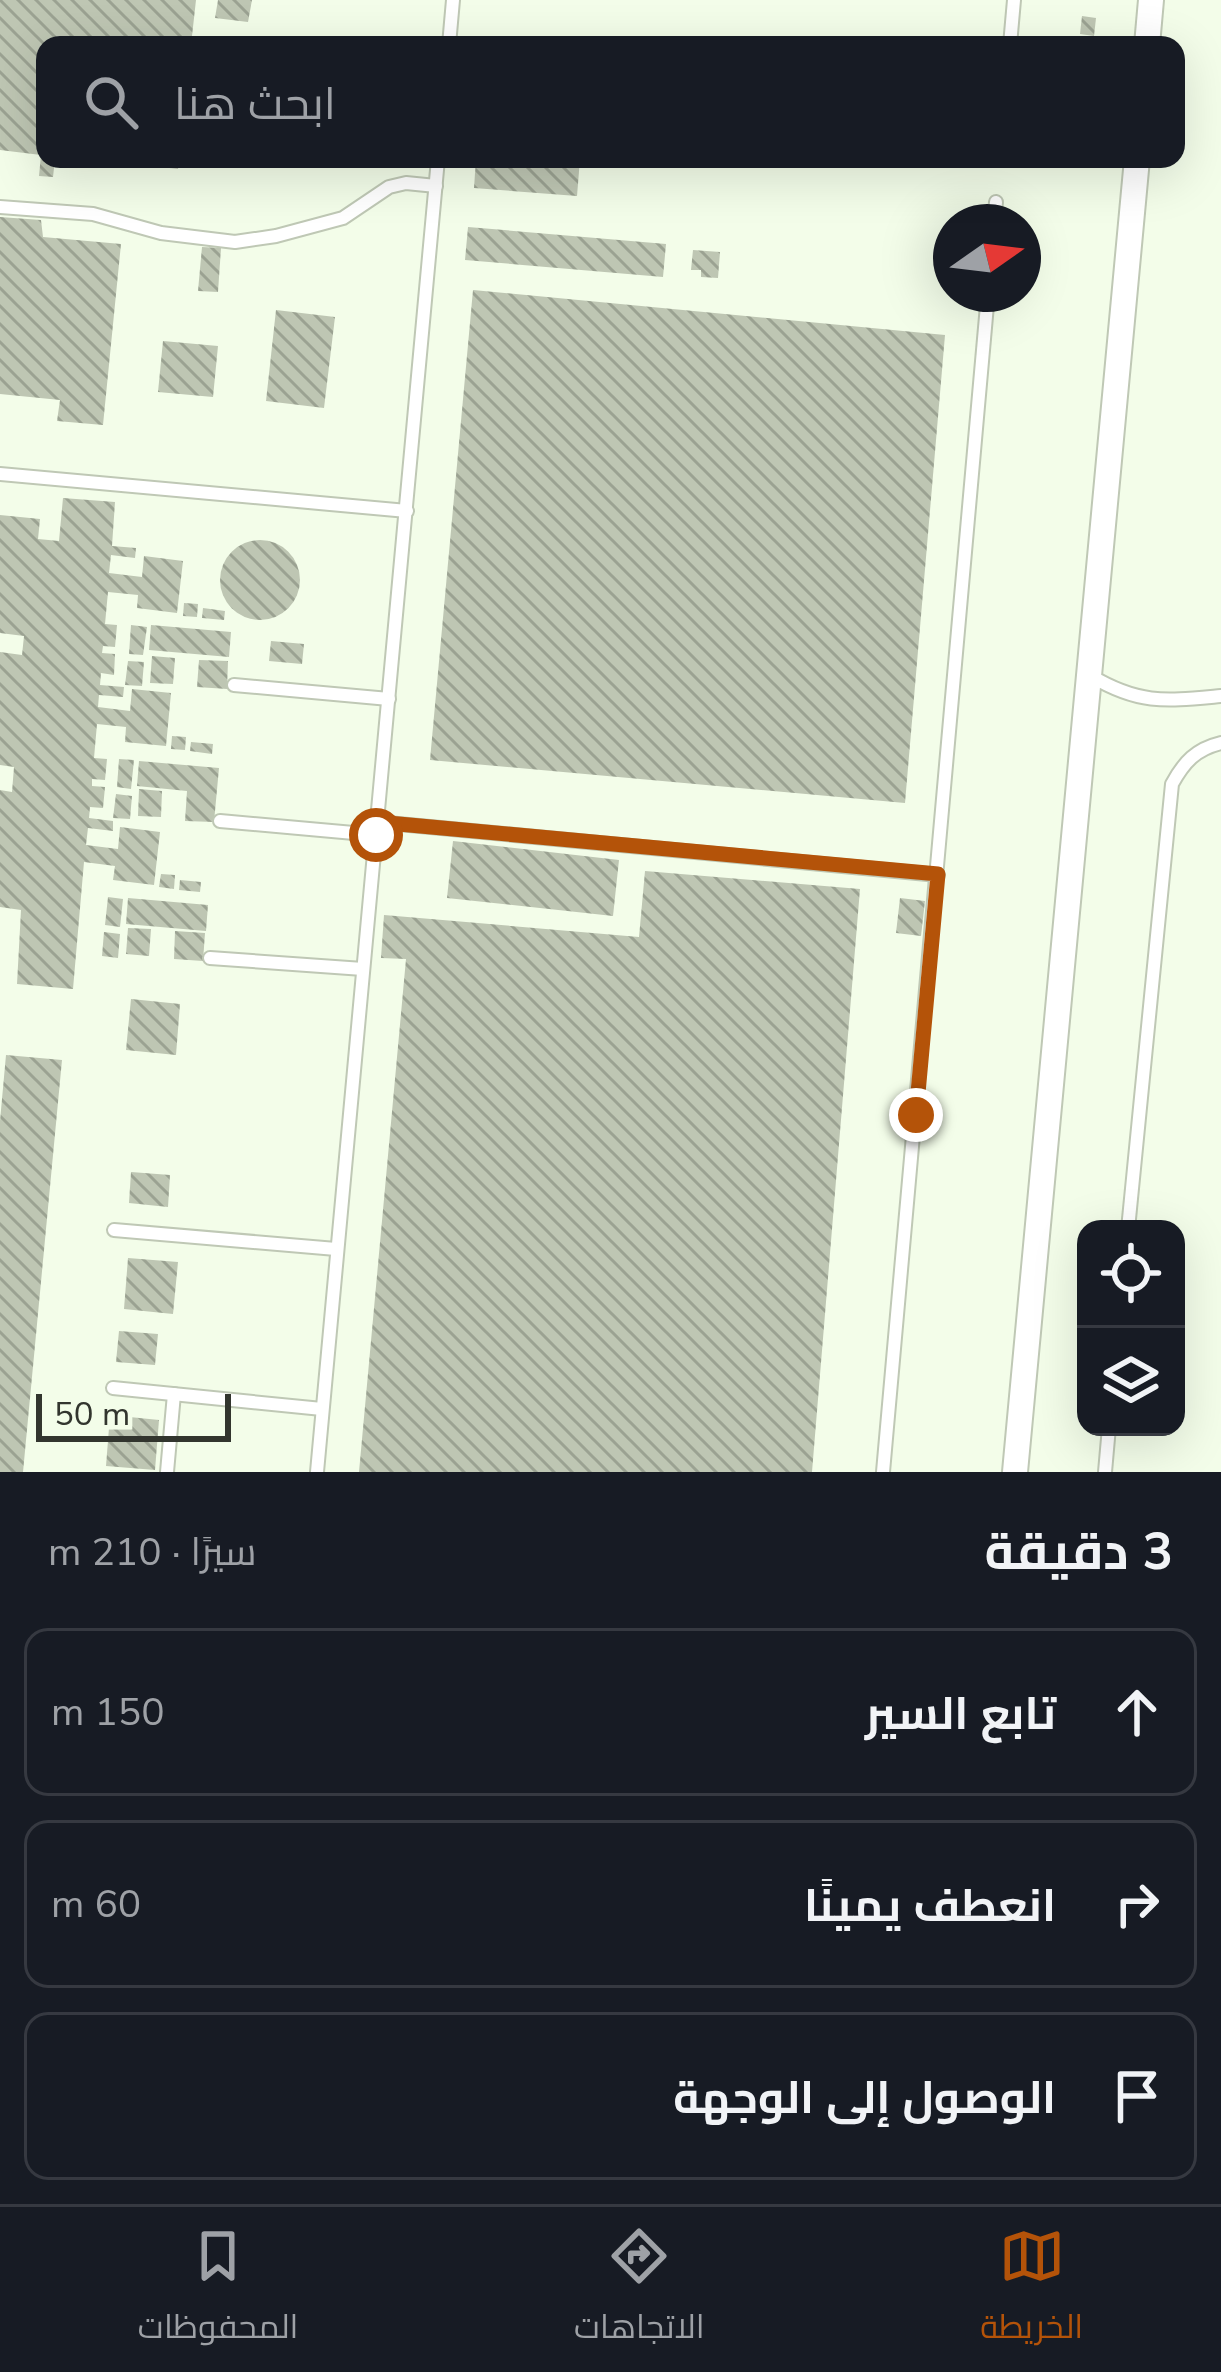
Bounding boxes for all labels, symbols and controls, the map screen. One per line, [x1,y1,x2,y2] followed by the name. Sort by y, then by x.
[36,36,1185,168] search box
[78,69,144,135] icon: search
[174,74,336,135] text: ابحث هنا
[933,204,1041,312] north arrow
[349,808,403,862] route start
[889,1088,943,1142] route end
[1077,1220,1185,1436] map controls
[1077,1220,1185,1328] button: locate
[1077,1328,1185,1436] button: layers
[36,1388,231,1441] scale bar
[54,1392,130,1437] text: 50 m
[984,1517,1173,1587] text: 3 دقيقة
[48,1526,256,1579] text: سيرًا · 210 m
[1104,1679,1170,1745] icon: ahead
[865,1684,1056,1745] text: تابع السير
[51,1686,165,1739] text: 150 m
[1104,1871,1170,1937] icon: right
[804,1876,1056,1937] text: انعطف يمينًا
[51,1878,141,1931] text: 60 m
[1104,2063,1170,2129] icon: arrive
[673,2068,1056,2129] text: الوصول إلى الوجهة
[138,2223,298,2357] tab: المحفوظات
[574,2223,705,2357] tab: الاتجاهات
[980,2223,1083,2357] tab: الخريطة

